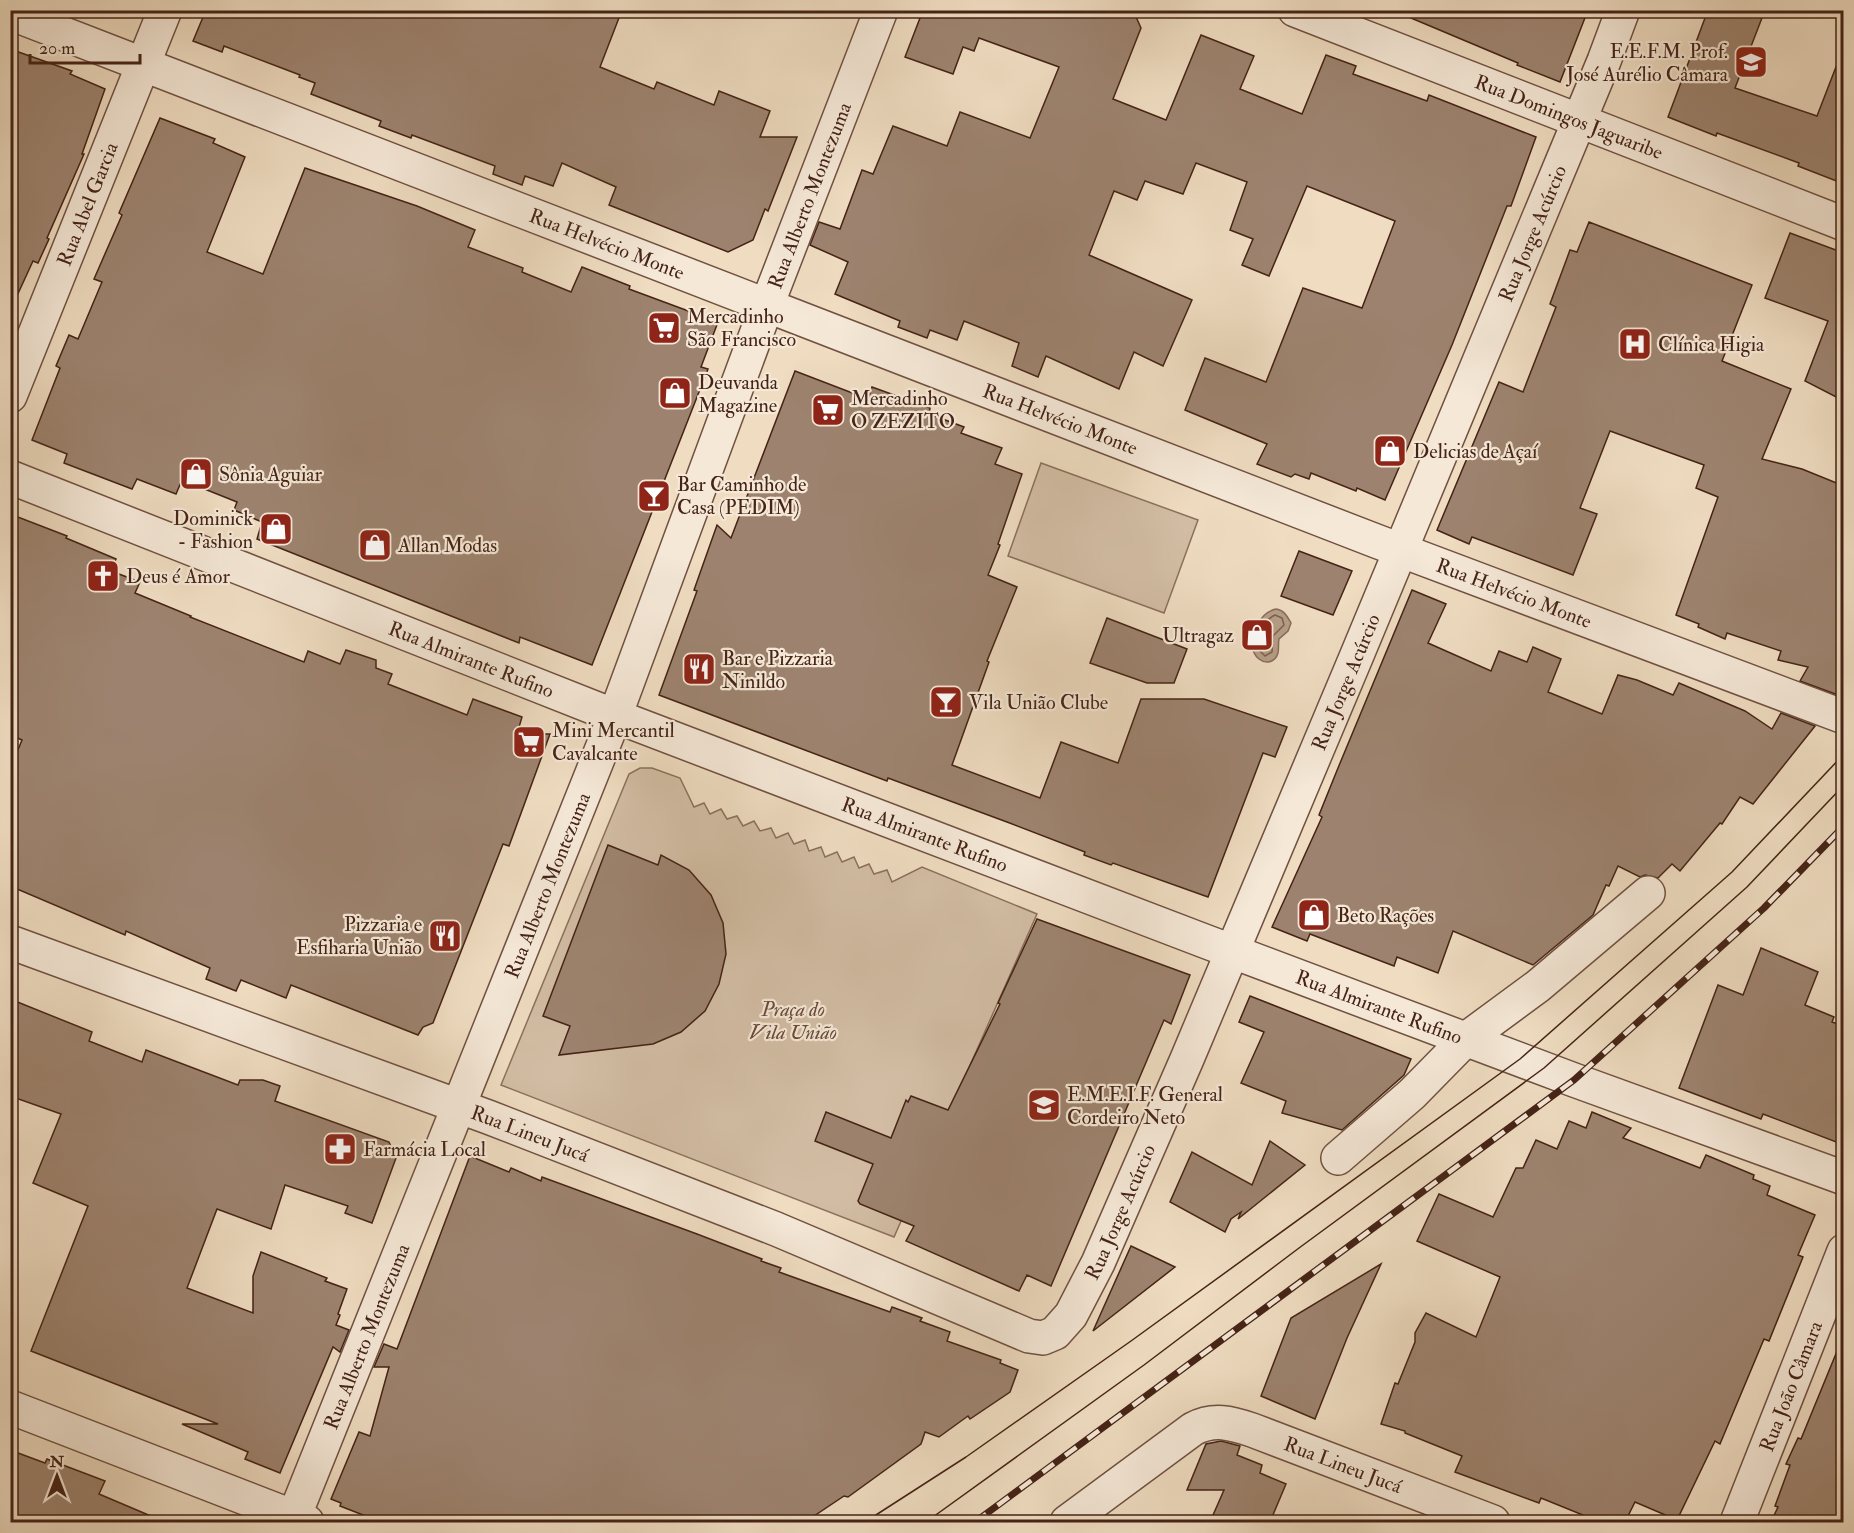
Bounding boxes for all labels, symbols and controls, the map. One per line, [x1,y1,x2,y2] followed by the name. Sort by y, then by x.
[30,27,140,65] scale bar
[39,37,75,60] text: 20 m
[1565,39,1729,87] place label: E.E.F.M. Prof. José Aurélio Câmara
[1733,44,1769,80] school or university icon: E.E.F.M. Prof. José Aurélio Câmara
[1471,69,1666,165] street label: Rua Domingos Jaguaribe
[762,98,857,292] street label: Rua Alberto Montezuma
[52,138,124,270] street label: Rua Abel Garcia
[1493,162,1572,306] street label: Rua Jorge Acúrcio
[526,203,688,285] street label: Rua Helvécio Monte
[687,304,796,352] place label: Mercadinho São Francisco
[646,310,682,346] supermarket icon: Mercadinho São Francisco
[1617,326,1653,362] hospital icon: Clínica Higia
[1658,332,1765,357] place label: Clínica Higia
[698,370,779,418] place label: Deuvanda Magazine
[657,375,693,411] shop icon: Deuvanda Magazine
[979,378,1141,461] street label: Rua Helvécio Monte
[851,386,955,434] place label: Mercadinho O ZEZITO
[810,392,846,428] supermarket icon: Mercadinho O ZEZITO
[1372,433,1408,469] shop icon: Delicias de Açaí
[1413,439,1539,464] place label: Delicias de Açaí
[178,456,214,492] shop icon: Sônia Aguiar
[219,462,322,487] place label: Sônia Aguiar
[677,472,806,520] place label: Bar Caminho de Casa (PEDIM)
[636,478,672,514] bar icon: Bar Caminho de Casa (PEDIM)
[173,506,253,554] place label: Dominick - Fashion
[258,511,294,547] shop icon: Dominick - Fashion
[357,527,393,563] shop icon: Allan Modas
[397,533,497,558] place label: Allan Modas
[1433,553,1595,634] street label: Rua Helvécio Monte
[85,558,121,594] church icon: Deus é Amor
[126,564,230,589] place label: Deus é Amor
[1306,610,1386,754] street label: Rua Jorge Acúrcio
[385,616,558,704] street label: Rua Almirante Rufino
[1239,617,1275,653] shop icon: Ultragaz
[1162,623,1234,648] place label: Ultragaz
[722,646,834,694] place label: Bar e Pizzaria Ninildo
[681,651,717,687] restaurant icon: Bar e Pizzaria Ninildo
[928,684,964,720] bar icon: Vila União Clube
[969,690,1108,715] place label: Vila União Clube
[552,718,675,766] place label: Mini Mercantil Cavalcante
[511,724,547,760] supermarket icon: Mini Mercantil Cavalcante
[499,788,596,982] street label: Rua Alberto Montezuma
[838,792,1011,878] street label: Rua Almirante Rufino
[1296,897,1332,933] shop icon: Beto Rações
[1337,903,1434,928] place label: Beto Rações
[296,912,422,960] place label: Pizzaria e Esfiharia União
[427,918,463,954] restaurant icon: Pizzaria e Esfiharia União
[1292,964,1466,1050] street label: Rua Almirante Rufino
[749,997,837,1045] park label: Praça do Vila União
[1067,1082,1223,1130] place label: E.M.E.I.F. General Cordeiro Neto
[1026,1087,1062,1123] school or university icon: E.M.E.I.F. General Cordeiro Neto
[467,1100,593,1168] street label: Rua Lineu Jucá
[322,1131,358,1167] pharmacy icon: Farmácia Local
[363,1137,486,1162] place label: Farmácia Local
[1079,1141,1161,1284] street label: Rua Jorge Acúrcio
[318,1239,416,1433] street label: Rua Alberto Montezuma
[1754,1317,1828,1455] street label: Rua João Câmara
[1280,1431,1406,1499] street label: Rua Lineu Jucá
[27,1446,87,1506] north arrow
[49,1452,65,1472] text: N

